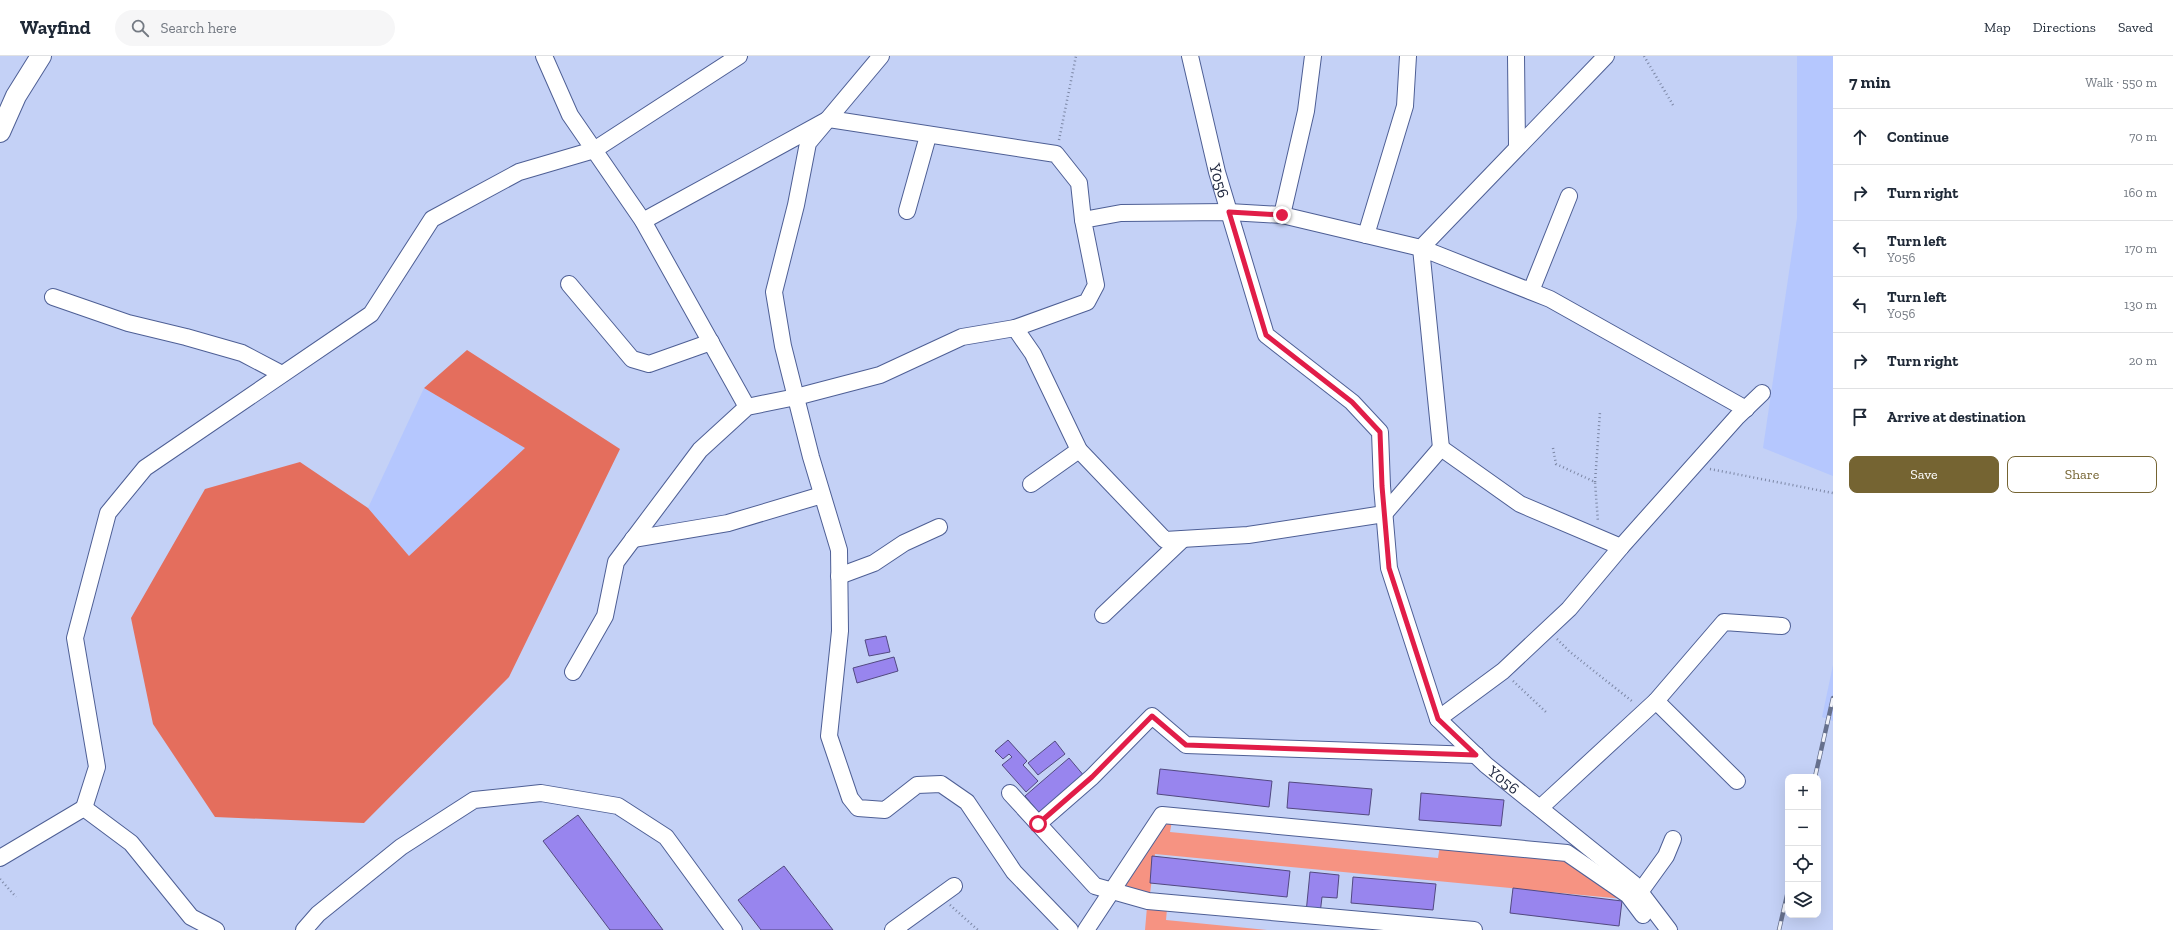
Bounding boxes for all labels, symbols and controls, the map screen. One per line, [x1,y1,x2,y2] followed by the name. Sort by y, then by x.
[115,10,395,46] search box
[20,16,91,39] text: Wayfind
[129,17,151,39] icon: search
[161,19,237,37] text: Search here
[1984,19,2011,36] text: Map
[2033,19,2096,36] text: Directions
[2118,19,2153,36] text: Saved
[1849,72,1891,92] text: 7 min
[2085,75,2157,90] text: Walk · 550 m
[1849,126,1871,148] icon: ahead
[1887,128,1949,146] text: Continue
[2129,129,2157,144] text: 70 m
[1205,161,1233,200] street label: Y056
[1849,182,1871,204] icon: right
[1887,184,1958,202] text: Turn right
[2123,185,2157,200] text: 160 m
[1273,206,1291,224] route end
[1887,232,1947,250] text: Turn left
[1849,238,1871,260] icon: left
[2124,241,2157,256] text: 170 m
[1887,250,1915,265] text: Y056
[1887,288,1947,306] text: Turn left
[1849,294,1871,316] icon: left
[2124,297,2157,312] text: 130 m
[1887,306,1915,321] text: Y056
[1849,350,1871,372] icon: right
[1887,352,1958,370] text: Turn right
[2129,353,2157,368] text: 20 m
[1849,406,1871,428] icon: arrive
[1887,408,2026,426] text: Arrive at destination
[1849,456,1999,493] button: Save
[2007,456,2157,493] button: Share
[1483,761,1523,798] street label: Y056
[1785,774,1821,918] map controls
[1785,774,1821,810] button: +
[1785,810,1821,846] button: −
[1029,815,1047,833] route start
[1785,846,1821,882] button: locate
[1785,882,1821,918] button: layers

